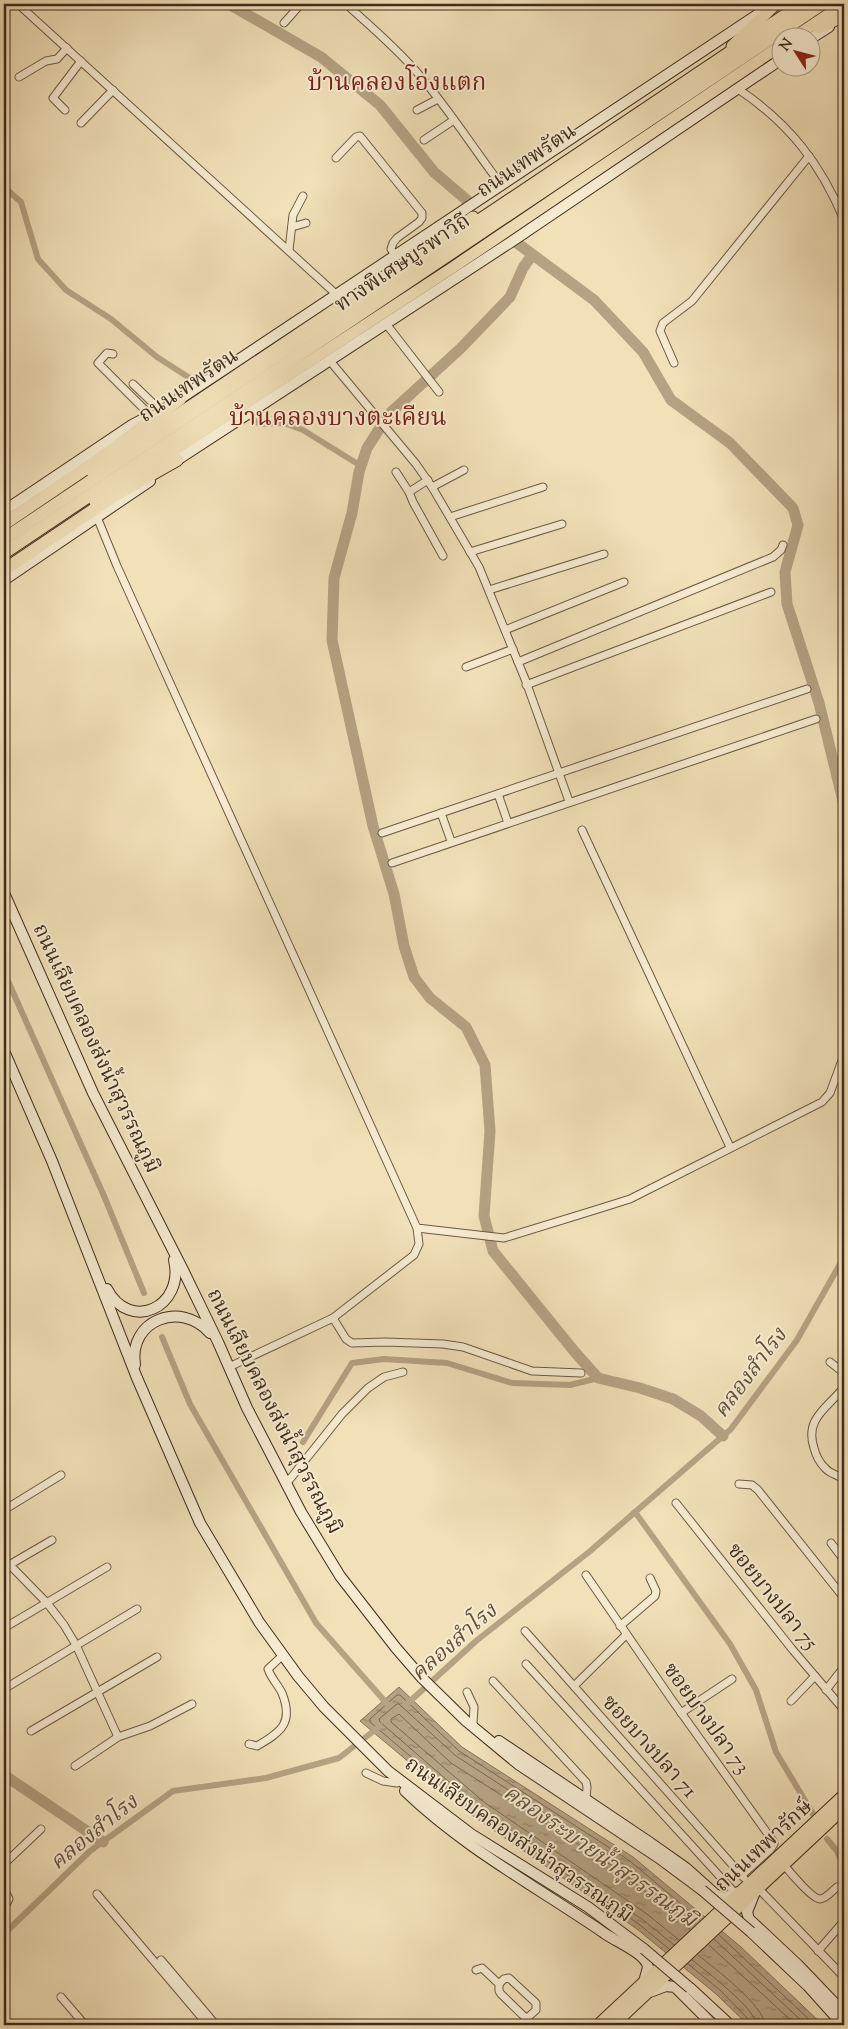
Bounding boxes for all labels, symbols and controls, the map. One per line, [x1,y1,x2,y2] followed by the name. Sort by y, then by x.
[770,28,820,78] north arrow
[776,35,798,56] text: N
[308,64,486,101] district label: บ้านคลองโอ่งแตก
[471,117,583,206] street label: ถนนเทพรัตน
[329,207,477,320] street label: ทางพิเศษบูรพาวิถี
[133,342,245,431] street label: ถนนเทพรัตน
[229,402,447,436] district label: บ้านคลองบางตะเคียน
[24,918,169,1179] street label: ถนนเลียบคลองส่งน้ำสุวรรณภูมิ
[198,1282,351,1540] street label: ถนนเลียบคลองส่งน้ำสุวรรณภูมิ
[705,1320,797,1426] water label: คลองสำโรง
[719,1537,824,1657] street label: ซอยบางปลา 75
[403,1594,506,1690] water label: คลองสำโรง
[655,1657,756,1781] street label: ซอยบางปลา 73
[594,1689,703,1806] street label: ซอยบางปลา 71
[398,1748,640,1931] street label: ถนนเลียบคลองส่งน้ำสุวรรณภูมิ
[496,1776,706,1938] water label: คลองระบายน้ำสุวรรณภูมิ
[43,1786,147,1879] water label: คลองสำโรง
[709,1793,821,1900] street label: ถนนเทพารักษ์

